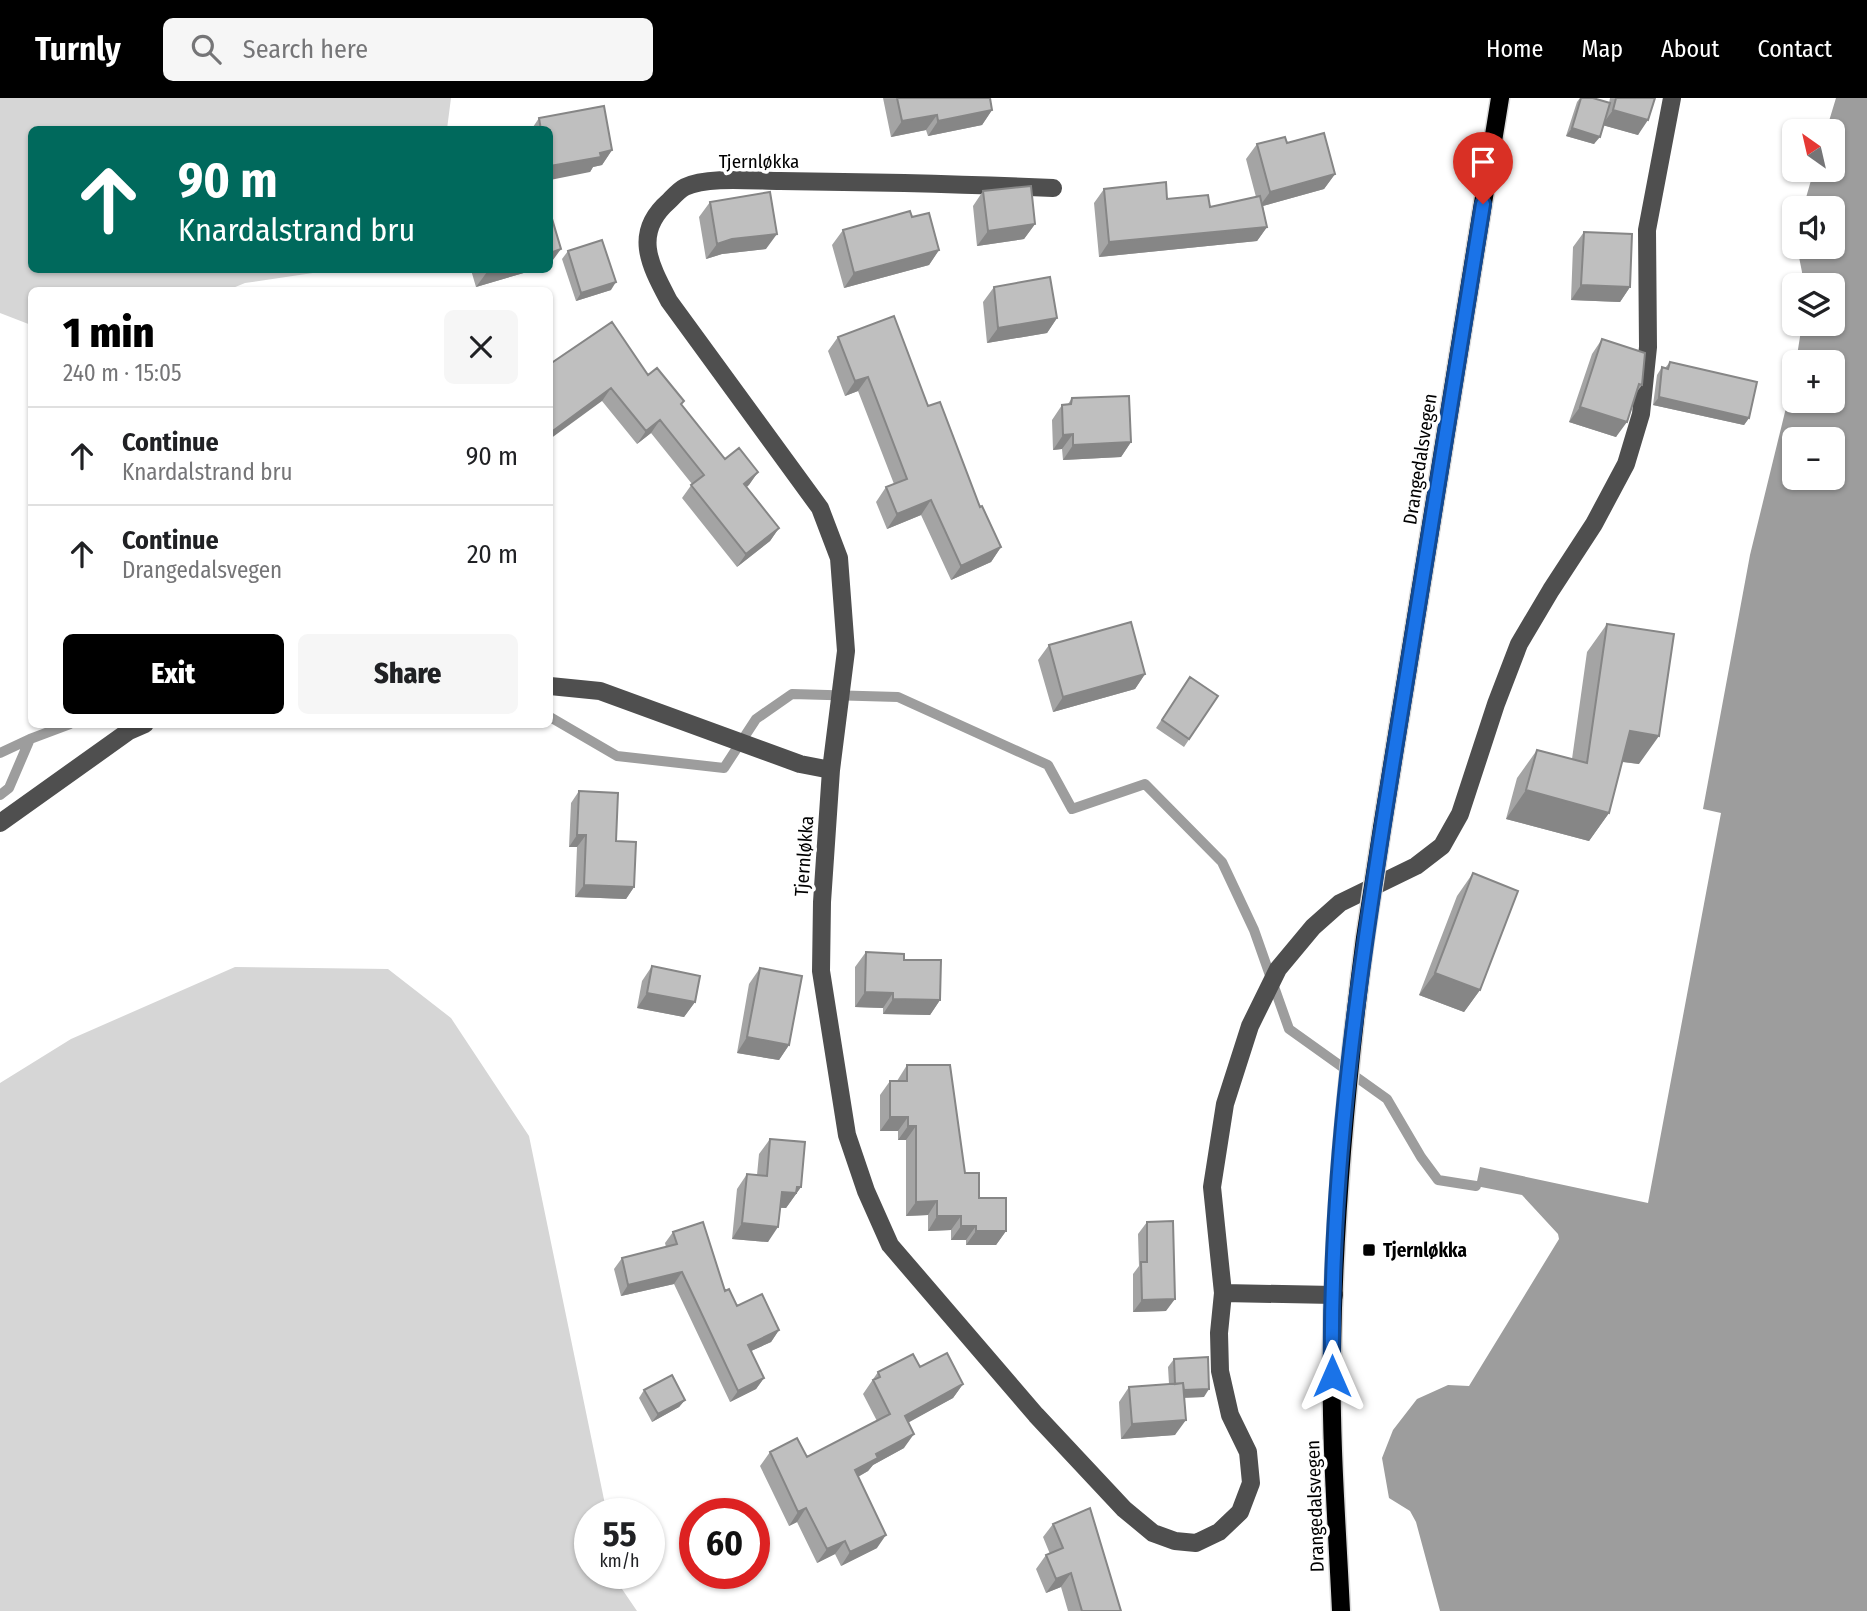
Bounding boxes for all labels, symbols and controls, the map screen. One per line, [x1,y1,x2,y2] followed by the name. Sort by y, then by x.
[163,18,653,81] search box
[35,29,121,69] text: Turnly
[187,30,225,68] icon: search
[243,34,368,65] text: Search here
[1486,35,1543,63] text: Home
[1581,35,1623,63] text: Map
[1661,35,1719,63] text: About
[1757,35,1832,63] text: Contact
[1782,119,1844,182] north arrow
[1782,119,1845,490] map controls
[1453,132,1513,204] pin
[1464,143,1502,181] icon: arrive
[719,150,799,173] street label: Tjernløkka
[178,151,278,210] text: 90 m
[63,154,154,245] icon: ahead
[1782,196,1845,259] button: sound
[178,211,415,249] text: Knardalstrand bru
[1782,273,1845,336] button: layers
[63,308,154,358] text: 1 min
[444,310,518,384] button: close
[1782,350,1845,413] button: +
[63,359,182,387] text: 240 m · 15:05
[1398,392,1442,526] street label: Drangedalsvegen
[122,427,219,458] text: Continue
[1782,427,1845,490] button: −
[63,437,101,475] icon: ahead
[466,441,518,472] text: 90 m
[122,458,292,486] text: Knardalstrand bru
[122,525,219,556] text: Continue
[63,535,101,573] icon: ahead
[467,539,518,570] text: 20 m
[122,556,282,584] text: Drangedalsvegen
[63,634,284,714] button: Exit
[298,634,518,714] button: Share
[790,815,818,897] street label: Tjernløkka
[1383,1239,1467,1262] place label: Tjernløkka
[1361,1242,1377,1258] marker: Tjernløkka
[1295,1339,1369,1413] position arrow
[1301,1439,1329,1573] street label: Drangedalsvegen
[679,1498,770,1589] speed limit sign: 60
[602,1513,637,1555] text: 55
[599,1550,640,1572] text: km/h

